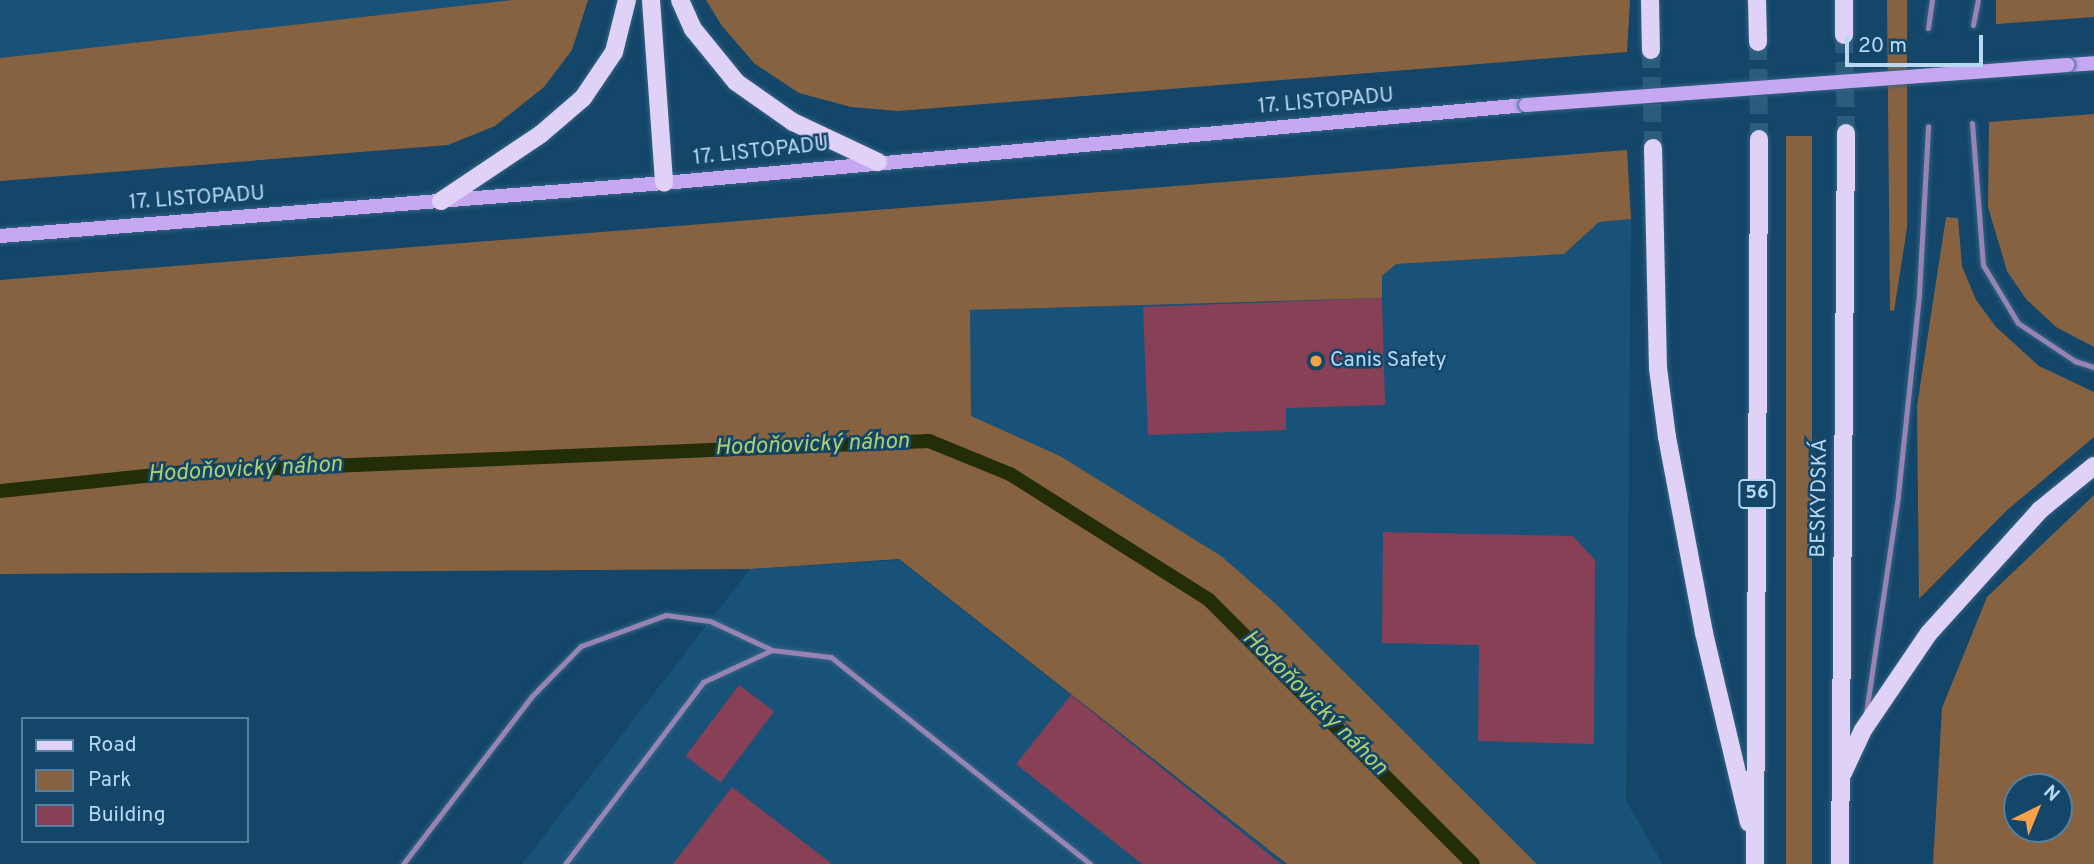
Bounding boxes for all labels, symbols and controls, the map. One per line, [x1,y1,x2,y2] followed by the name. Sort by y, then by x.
[1849,21,1987,65] scale bar
[1858,33,1907,60] text: 20 m
[1257,84,1395,120] street label: 17. LISTOPADU
[692,132,830,172] street label: 17. LISTOPADU
[128,182,266,216] street label: 17. LISTOPADU
[1330,348,1447,374] place label: Canis Safety
[1308,353,1324,369] marker: Canis Safety
[714,429,910,463] water label: Hodoňovický náhon
[1806,438,1834,558] street label: BESKYDSKÁ
[147,452,343,490] water label: Hodoňovický náhon
[1738,478,1776,509] road number: 56
[1235,625,1393,783] water label: Hodoňovický náhon
[21,717,248,843] legend
[88,732,137,759] text: Road
[88,767,131,794] text: Park
[2003,773,2073,843] north arrow
[2038,781,2064,808] text: N
[88,802,166,829] text: Building

